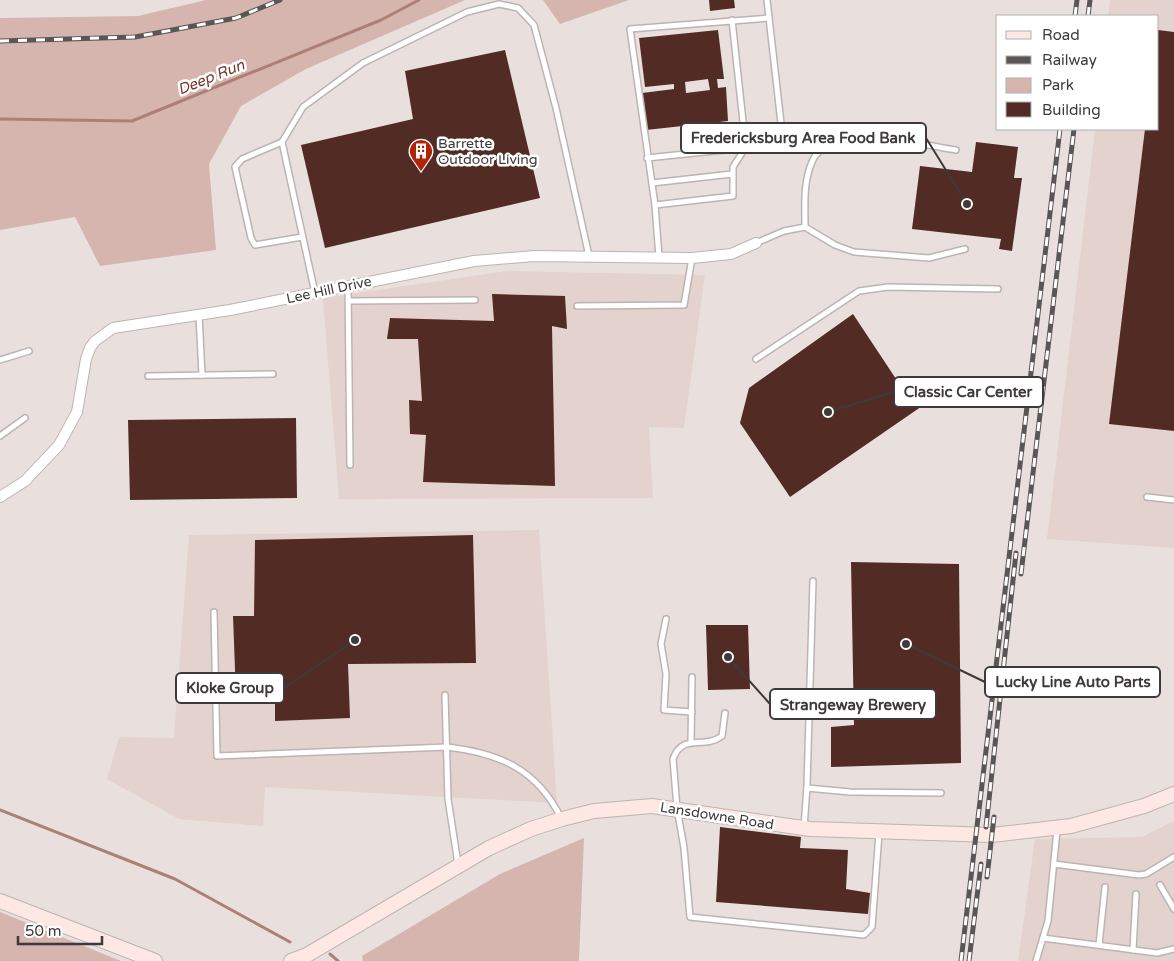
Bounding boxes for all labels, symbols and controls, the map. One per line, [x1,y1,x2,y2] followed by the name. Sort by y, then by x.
[996,15,1159,130] legend
[1042,26,1080,44] text: Road
[1042,51,1097,69] text: Railway
[175,55,248,99] water label: Deep Run
[1042,76,1074,94] text: Park
[1042,101,1101,119] text: Building
[681,123,926,153] callout: Fredericksburg Area Food Bank
[691,129,915,148] text: Fredericksburg Area Food Bank
[438,135,538,168] place label: Barrette Outdoor Living
[408,138,434,172] building icon: Barrette Outdoor Living
[285,273,373,307] street label: Lee Hill Drive
[894,377,1043,407] callout: Classic Car Center
[904,383,1033,401] text: Classic Car Center
[985,667,1160,697] callout: Lucky Line Auto Parts
[176,673,284,703] callout: Kloke Group
[995,673,1151,692] text: Lucky Line Auto Parts
[186,679,274,698] text: Kloke Group
[770,689,936,719] callout: Strangeway Brewery
[780,696,926,715] text: Strangeway Brewery
[659,799,775,833] street label: Lansdowne Road
[18,914,101,946] scale bar
[25,922,62,940] text: 50 m

